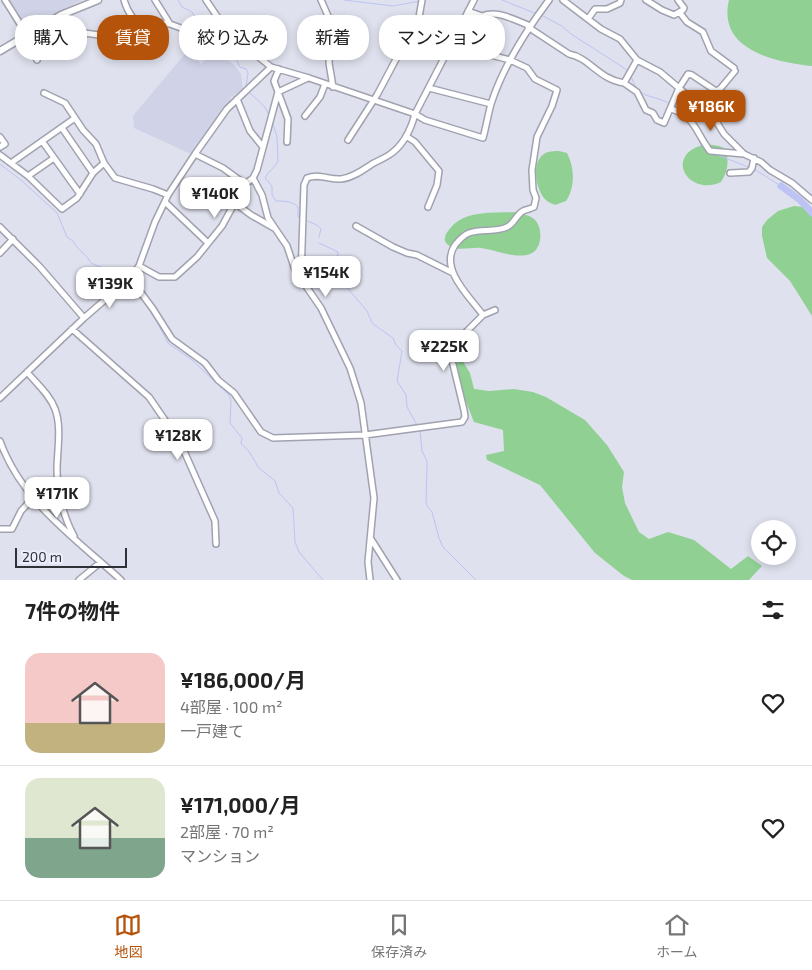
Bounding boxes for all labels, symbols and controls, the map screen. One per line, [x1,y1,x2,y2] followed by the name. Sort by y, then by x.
[15,15,87,60] chip: 購入
[97,15,169,60] chip: 賃貸
[179,15,287,60] chip: 絞り込み
[297,15,369,60] chip: 新着
[379,15,505,60] chip: マンション
[676,90,746,132] pin: ¥186K
[687,96,735,115] text: ¥186K
[180,176,250,219] pin: ¥140K
[191,183,239,202] text: ¥140K
[291,256,361,298] pin: ¥154K
[303,262,349,281] text: ¥154K
[75,266,145,309] pin: ¥139K
[87,273,133,292] text: ¥139K
[409,330,479,372] pin: ¥225K
[420,336,468,355] text: ¥225K
[143,418,213,461] pin: ¥128K
[155,425,201,444] text: ¥128K
[22,476,92,519] pin: ¥171K
[35,483,79,502] text: ¥171K
[751,520,796,565] map controls
[751,520,796,565] button: locate
[15,545,128,568] scale bar
[22,548,62,565] text: 200 m
[759,596,787,624] icon: filters
[25,598,120,623] text: 7件の物件
[180,667,306,692] text: ¥186,000/月
[65,673,125,733] icon: home
[759,689,787,717] icon: heart
[180,697,283,716] text: 4部屋 · 100 m²
[180,721,244,740] text: 一戸建て
[180,792,301,817] text: ¥171,000/月
[65,798,125,858] icon: home
[759,814,787,842] icon: heart
[180,822,274,841] text: 2部屋 · 70 m²
[180,846,260,865] text: マンション
[114,911,142,961] tab: 地図
[371,911,427,961] tab: 保存済み
[656,911,698,961] tab: ホーム

